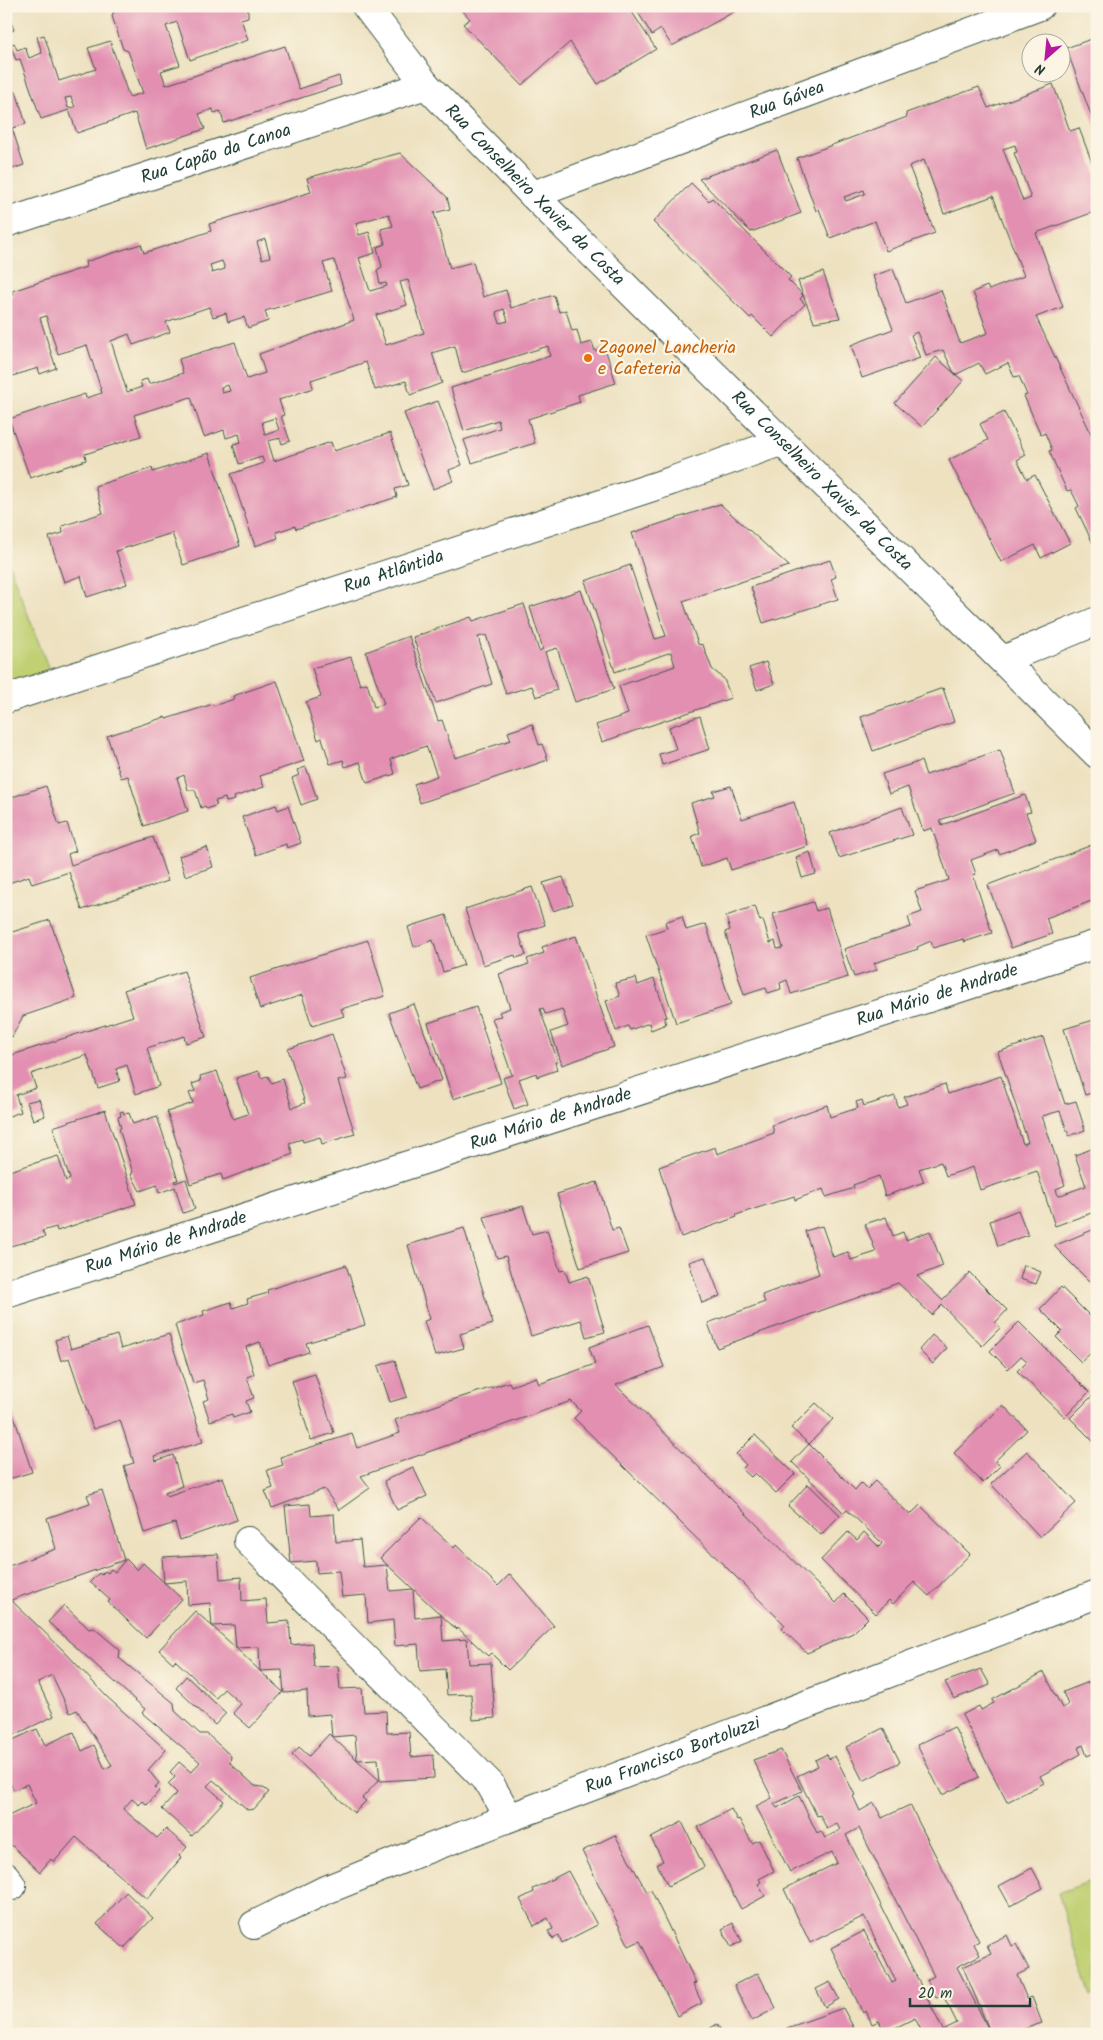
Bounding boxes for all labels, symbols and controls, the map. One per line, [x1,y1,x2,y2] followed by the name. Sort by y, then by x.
[1020,32,1070,82] north arrow
[1031,57,1049,81] text: N
[745,73,829,128] street label: Rua Gávea
[438,97,632,293] street label: Rua Conselheiro Xavier da Costa
[137,116,295,192] street label: Rua Capão da Canoa
[598,334,736,384] place label: Zagonel Lancheria e Cafeteria
[582,352,594,364] marker: Zagonel Lancheria e Cafeteria
[724,384,919,578] street label: Rua Conselheiro Xavier da Costa
[340,542,448,602] street label: Rua Atlântida
[853,956,1022,1035] street label: Rua Mário de Andrade
[466,1080,635,1159] street label: Rua Mário de Andrade
[81,1203,251,1282] street label: Rua Mário de Andrade
[581,1709,765,1802] street label: Rua Francisco Bortoluzzi
[910,1975,1030,2007] scale bar
[918,1982,952,2006] text: 20 m

